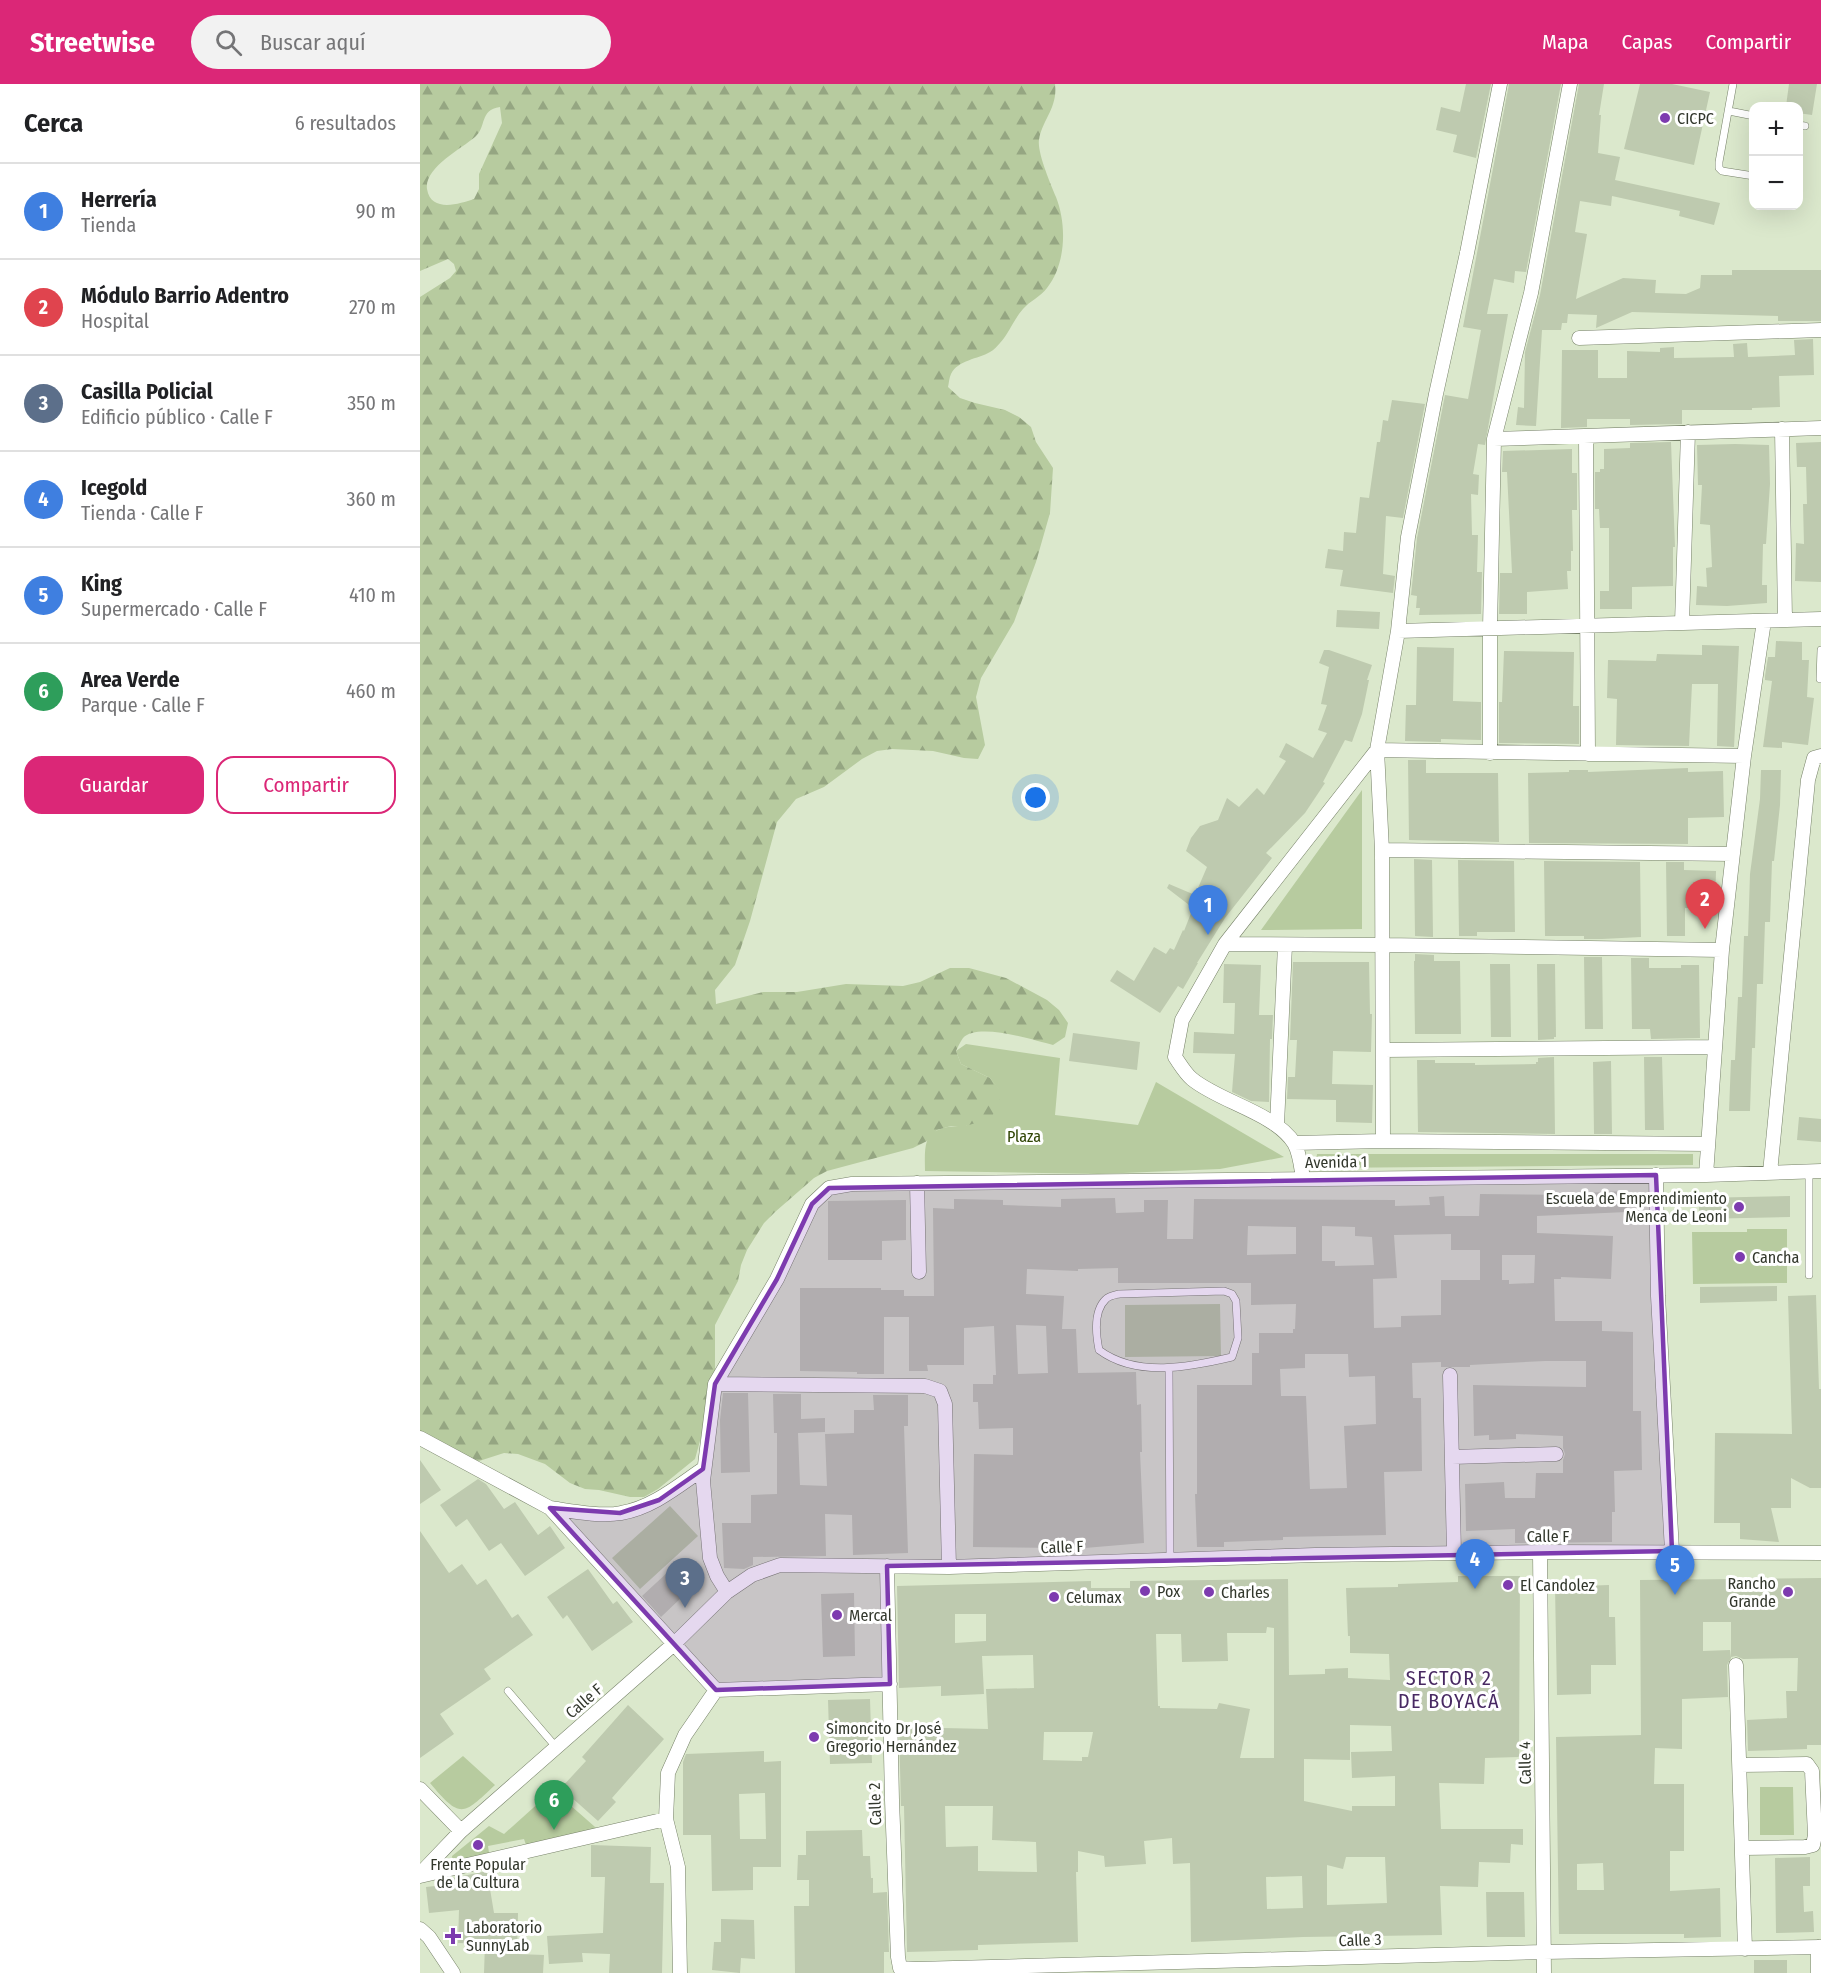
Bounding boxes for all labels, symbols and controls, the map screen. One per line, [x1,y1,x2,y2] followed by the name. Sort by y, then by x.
[191,15,611,69] search box
[30,26,155,59] text: Streetwise
[212,26,245,59] icon: search
[260,29,365,56] text: Buscar aquí
[1542,29,1589,55] text: Mapa
[1622,29,1672,55] text: Capas
[1705,29,1791,55] text: Compartir
[1749,102,1803,210] map controls
[1749,102,1803,156] button: +
[24,108,83,139] text: Cerca
[1677,109,1714,128] place label: CICPC
[295,111,396,135] text: 6 resultados
[1658,111,1672,125] marker: CICPC
[1749,156,1803,210] button: −
[81,186,157,213] text: Herrería
[39,199,48,223] text: 1
[356,199,396,223] text: 90 m
[81,213,136,237] text: Tienda
[81,282,289,309] text: Módulo Barrio Adentro
[39,295,48,319] text: 2
[349,295,396,319] text: 270 m
[81,309,149,333] text: Hospital
[81,378,213,405] text: Casilla Policial
[39,391,48,415] text: 3
[347,391,396,415] text: 350 m
[81,405,273,429] text: Edificio público · Calle F
[81,474,147,501] text: Icegold
[38,487,49,511] text: 4
[347,487,396,511] text: 360 m
[81,501,203,525] text: Tienda · Calle F
[81,570,122,597] text: King
[39,583,48,607] text: 5
[349,583,396,607] text: 410 m
[81,597,267,621] text: Supermercado · Calle F
[81,666,180,693] text: Area Verde
[38,679,49,703] text: 6
[346,679,396,703] text: 460 m
[81,693,205,717] text: Parque · Calle F
[24,756,204,814] button: Guardar
[216,756,396,814] button: Compartir
[1021,783,1050,812] your location
[1686,880,1724,929] pin: 2
[1188,886,1228,935] pin: 1
[1007,1127,1041,1146] park label: Plaza
[1305,1152,1367,1172] street label: Avenida 1
[1545,1189,1727,1226] place label: Escuela de Emprendimiento Menca de Leoni
[1732,1200,1746,1214] marker: Escuela de Emprendimiento Menca de Leoni
[1752,1248,1800,1267] place label: Cancha
[1733,1250,1747,1264] marker: Cancha
[1527,1527,1569,1546] street label: Calle F
[1040,1537,1084,1557] street label: Calle F
[1456,1540,1494,1589] pin: 4
[1656,1546,1694,1595] pin: 5
[666,1558,704,1608] pin: 3
[1727,1574,1776,1611] place label: Rancho Grande
[1520,1576,1595,1595] place label: El Candolez
[1501,1578,1515,1592] marker: El Candolez
[1157,1582,1180,1601] place label: Pox
[1221,1583,1270,1602] place label: Charles
[1138,1584,1152,1598] marker: Pox
[1202,1585,1216,1599] marker: Charles
[1781,1585,1795,1599] marker: Rancho Grande
[1066,1588,1121,1607] place label: Celumax
[1047,1590,1061,1604] marker: Celumax
[849,1606,892,1625] place label: Mercal
[830,1608,844,1622] marker: Mercal
[1398,1666,1500,1713] district label: SECTOR 2 DE BOYACÁ
[562,1680,606,1722] street label: Calle F
[826,1719,956,1756] place label: Simoncito Dr José Gregorio Hernández
[807,1730,821,1744] marker: Simoncito Dr José Gregorio Hernández
[1515,1741,1535,1785] street label: Calle 4
[534,1780,574,1830] pin: 6
[865,1782,885,1826] street label: Calle 2
[471,1838,485,1852] marker: Frente Popular de la Cultura
[430,1855,526,1892] place label: Frente Popular de la Cultura
[466,1918,542,1955] place label: Laboratorio SunnyLab
[444,1927,462,1945] marker: Laboratorio SunnyLab
[1338,1930,1382,1950] street label: Calle 3

